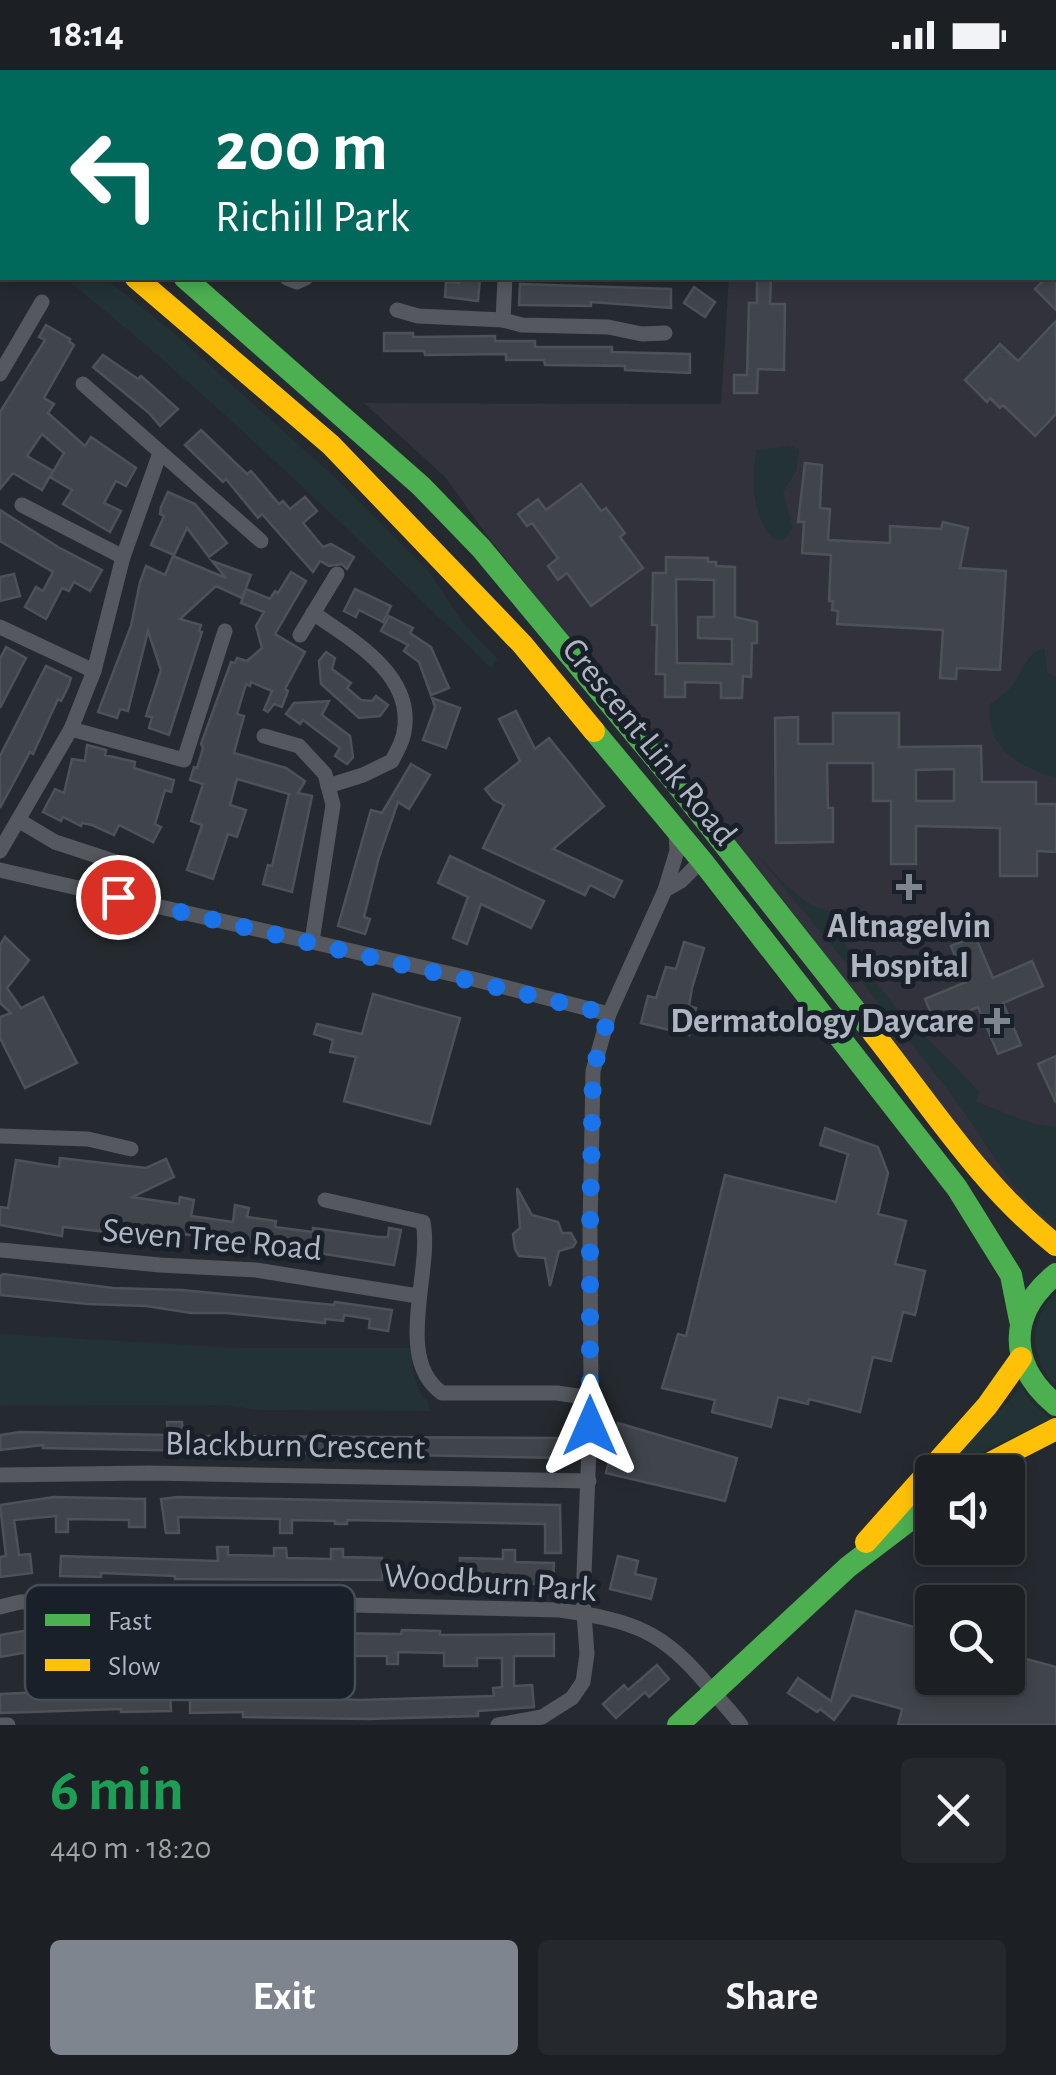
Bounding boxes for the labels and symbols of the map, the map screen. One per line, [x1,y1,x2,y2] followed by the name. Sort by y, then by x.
[555,632,743,852] street label: Crescent Link Road
[76,855,161,940] pin
[896,874,922,900] marker: Altnagelvin Hospital
[827,909,991,984] place label: Altnagelvin Hospital
[670,1004,974,1039] place label: Dermatology Daycare
[984,1008,1010,1034] marker: Dermatology Daycare
[101,1213,323,1267] street label: Seven Tree Road
[538,1374,642,1478] position arrow
[165,1426,425,1466] street label: Blackburn Crescent
[382,1558,598,1608] street label: Woodburn Park
[25,1585,355,1700] legend
[108,1608,152,1636] text: Fast
[108,1653,160,1681] text: Slow

